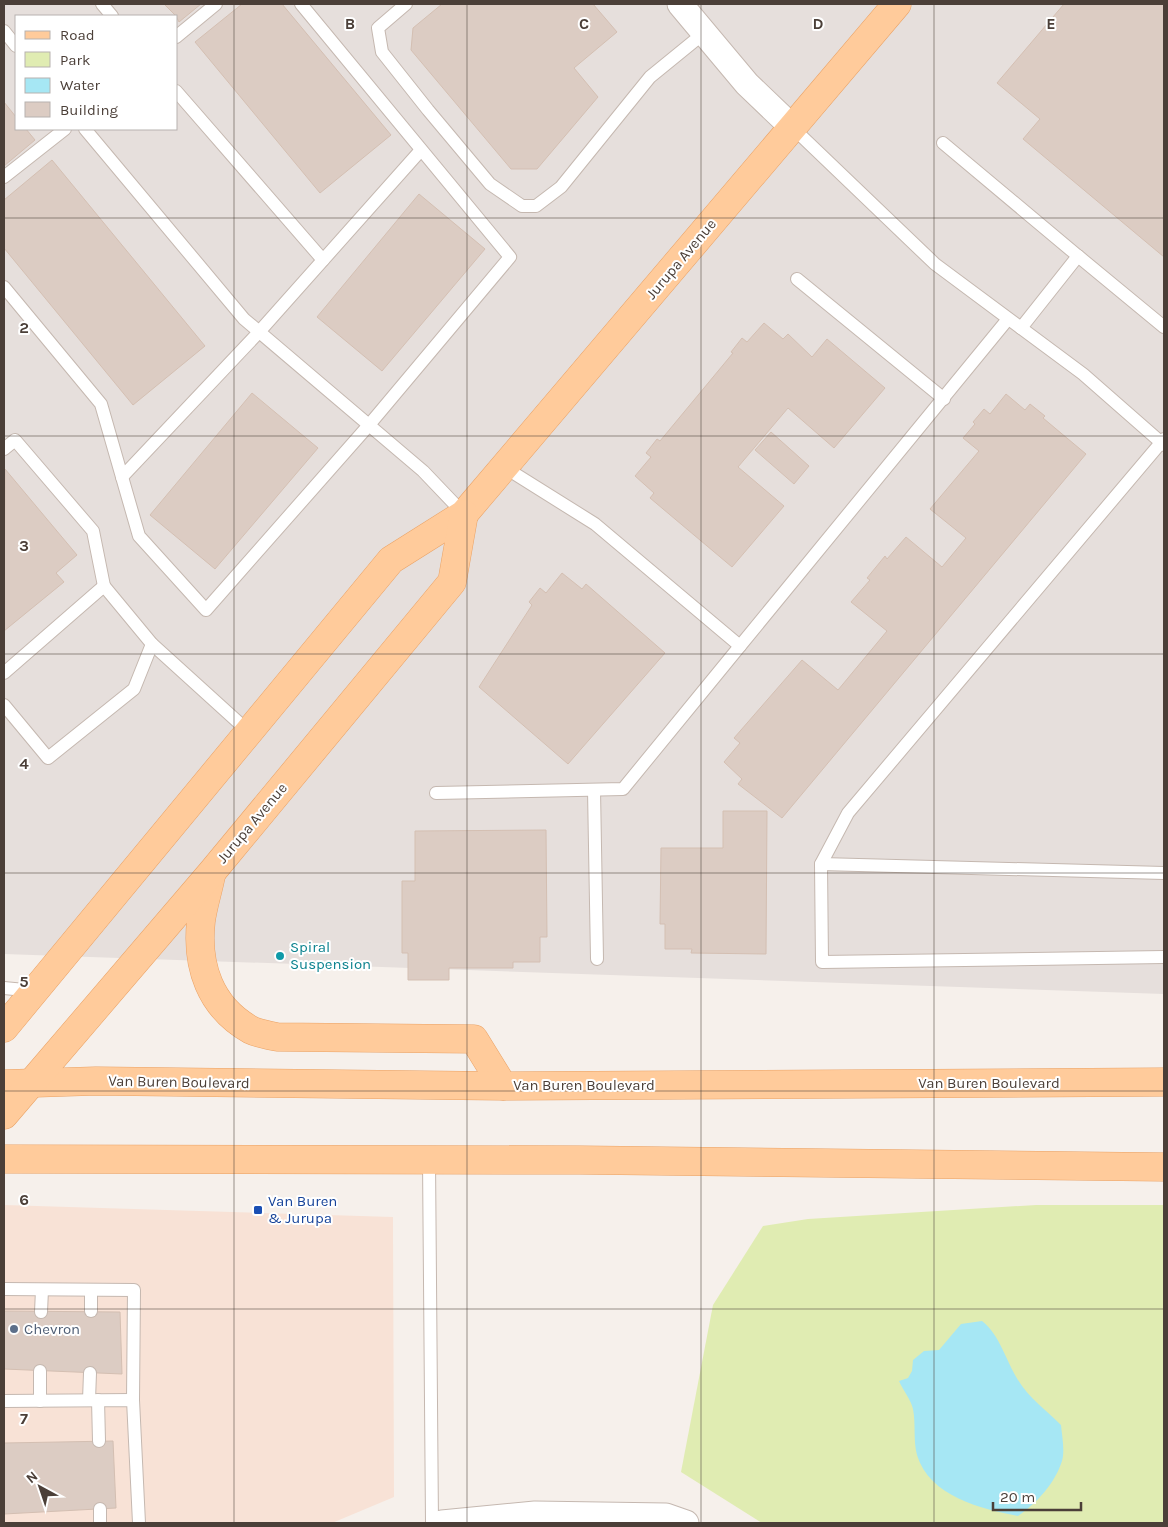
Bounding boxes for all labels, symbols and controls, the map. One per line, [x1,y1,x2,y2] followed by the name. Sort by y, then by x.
[345,14,355,33] text: B
[579,14,589,33] text: C
[813,14,824,33] text: D
[1046,14,1056,33] text: E
[15,15,178,130] legend
[60,26,95,44] text: Road
[60,51,90,69] text: Park
[60,76,101,94] text: Water
[60,101,118,119] text: Building
[642,215,720,303] street label: Jurupa Avenue
[19,318,29,337] text: 2
[19,536,29,555] text: 3
[19,754,29,773] text: 4
[213,779,291,867] street label: Jurupa Avenue
[290,938,371,973] place label: Spiral Suspension
[274,950,286,962] marker: Spiral Suspension
[19,972,29,991] text: 5
[108,1072,250,1092] street label: Van Buren Boulevard
[918,1074,1060,1092] street label: Van Buren Boulevard
[513,1076,655,1094] street label: Van Buren Boulevard
[19,1190,29,1209] text: 6
[268,1192,337,1227] place label: Van Buren & Jurupa
[252,1204,264,1216] marker: Van Buren & Jurupa
[24,1320,80,1338] place label: Chevron
[8,1323,20,1335] marker: Chevron
[20,1409,28,1428] text: 7
[15,1462,65,1512] north arrow
[23,1468,41,1487] text: N
[993,1480,1080,1512] scale bar
[1000,1488,1035,1506] text: 20 m

